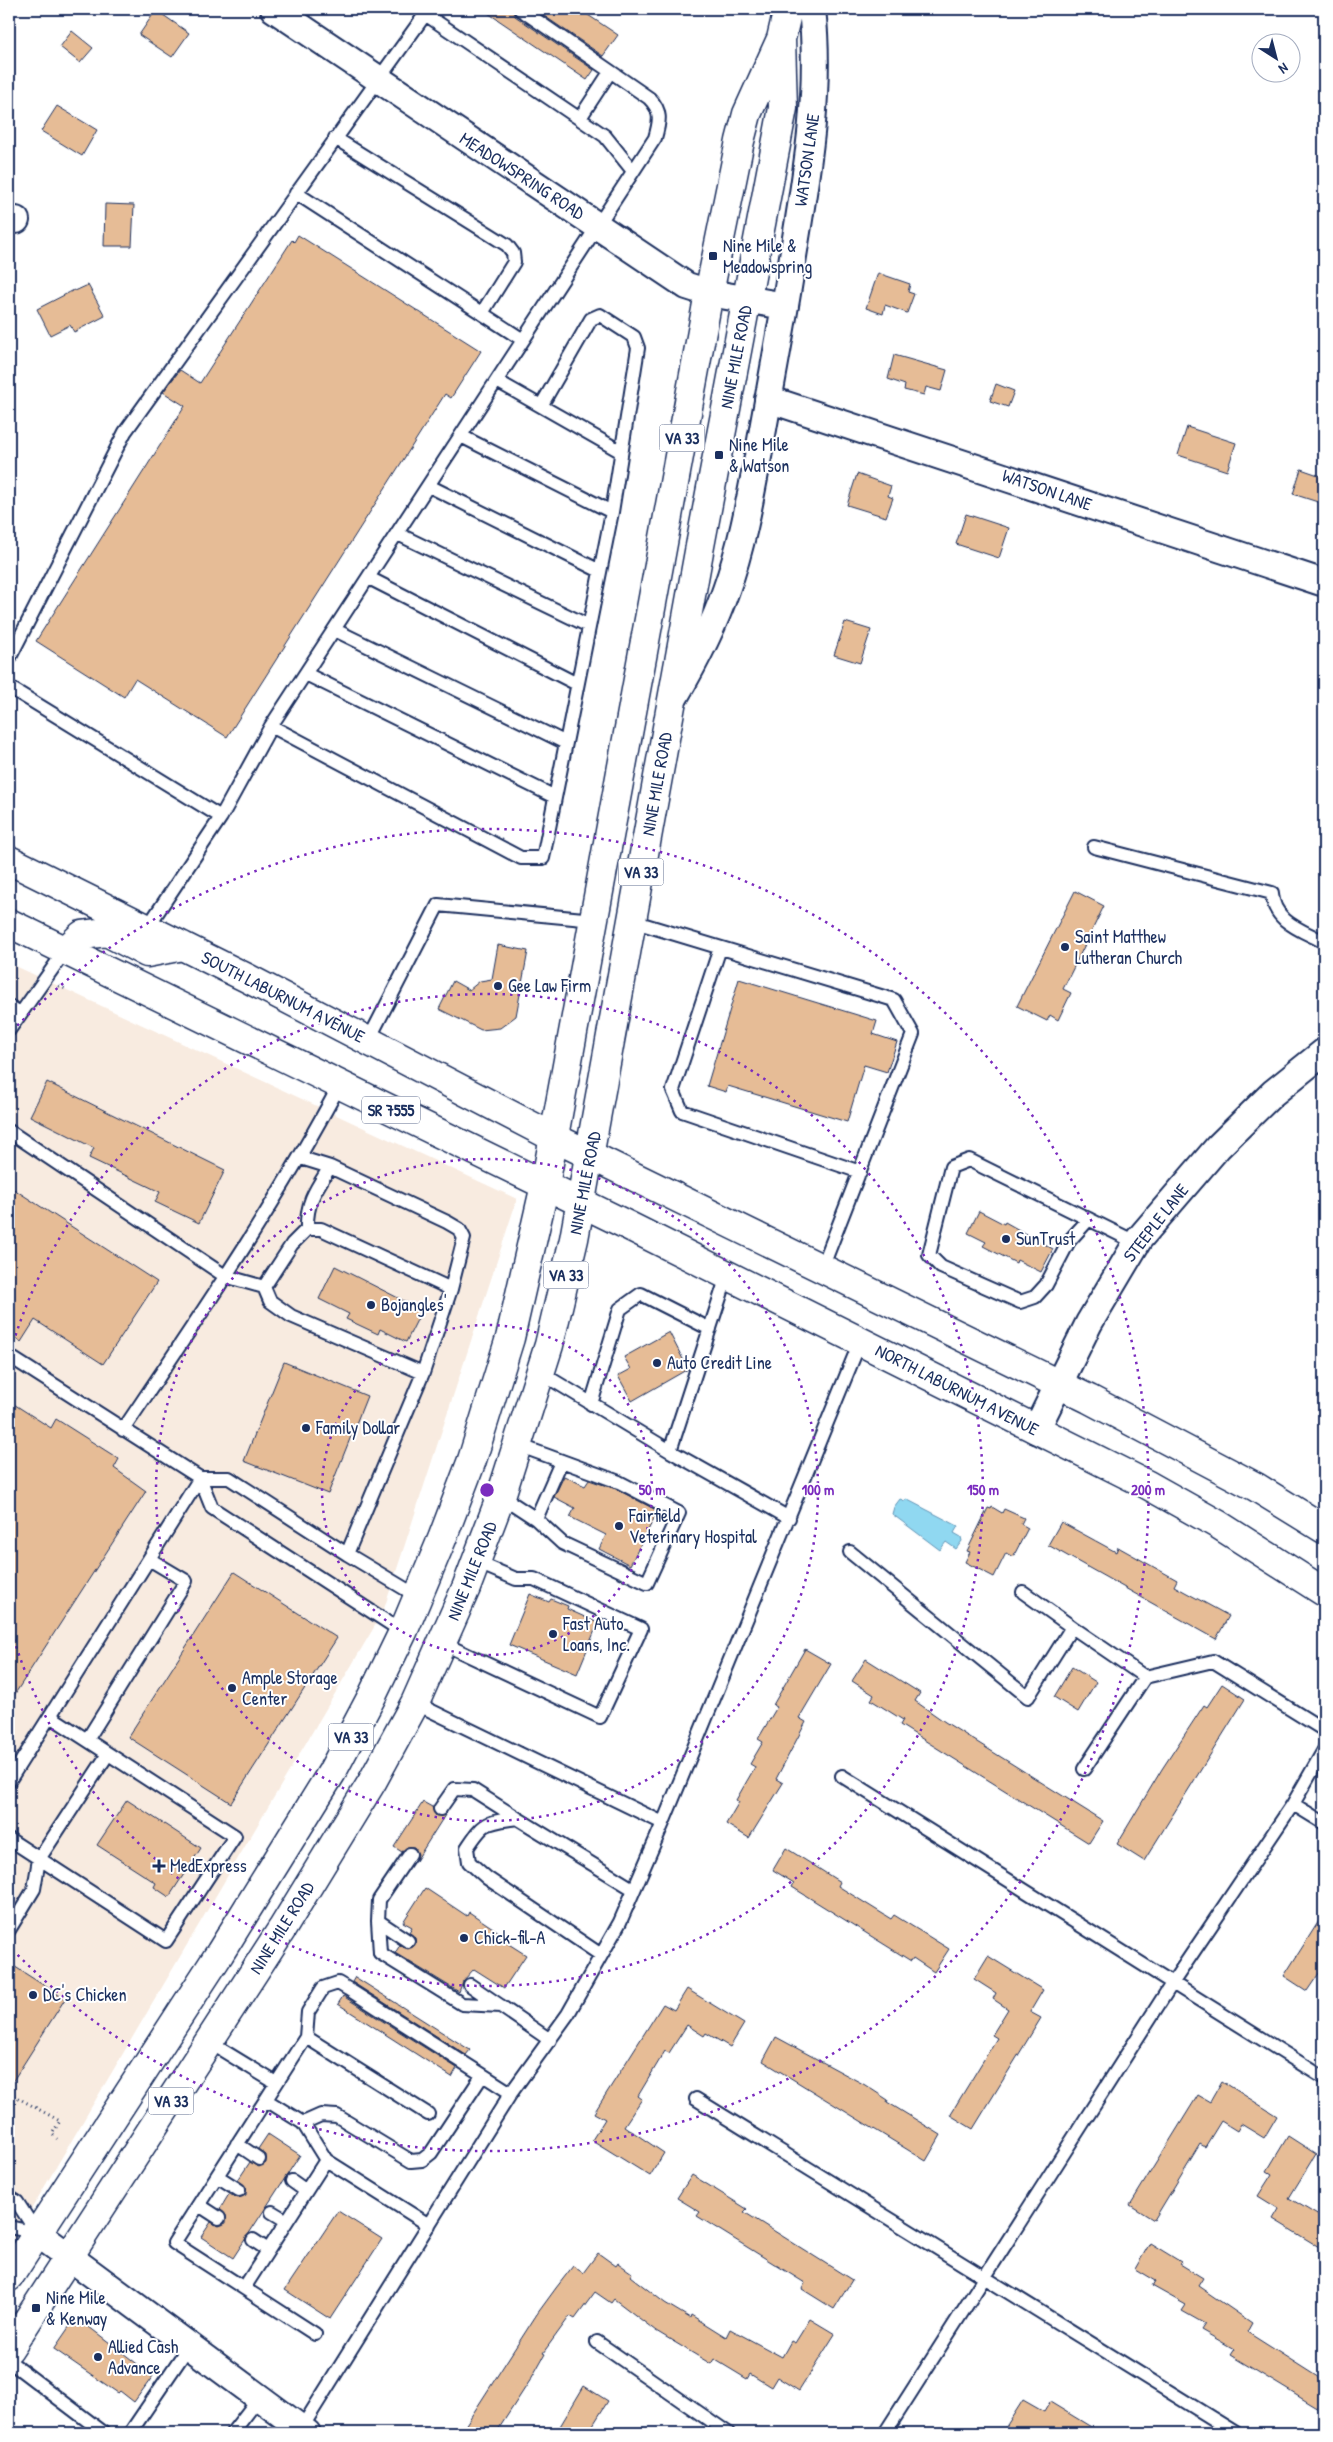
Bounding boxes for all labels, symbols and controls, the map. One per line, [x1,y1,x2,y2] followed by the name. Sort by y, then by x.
[1250,32,1300,82] north arrow
[1275,59,1293,79] text: N
[788,112,825,208] street label: WATSON LANE
[455,126,590,226] street label: MEADOWSPRING ROAD
[723,233,812,279] place label: Nine Mile & Meadowspring
[707,250,719,262] marker: Nine Mile & Meadowspring
[713,303,758,411] street label: NINE MILE ROAD
[660,424,704,452] road number: VA 33
[729,432,789,478] place label: Nine Mile & Watson
[713,449,725,461] marker: Nine Mile & Watson
[999,463,1095,517] street label: WATSON LANE
[635,730,678,838] street label: NINE MILE ROAD
[618,859,664,886] road number: VA 33
[1075,924,1183,970] place label: Saint Matthew Lutheran Church
[1059,941,1071,953] marker: Saint Matthew Lutheran Church
[197,944,369,1049] street label: SOUTH LABURNUM AVENUE
[508,973,591,998] place label: Gee Law Firm
[492,980,504,992] marker: Gee Law Firm
[362,1096,420,1124] road number: SR 7555
[562,1129,607,1237] street label: NINE MILE ROAD
[1117,1178,1194,1267] street label: STEEPLE LANE
[1016,1226,1076,1251] place label: SunTrust
[1000,1233,1012,1245] marker: SunTrust
[544,1262,588,1288] road number: VA 33
[381,1292,447,1317] place label: Bojangles'
[365,1299,377,1311] marker: Bojangles'
[871,1338,1043,1442] street label: NORTH LABURNUM AVENUE
[667,1350,772,1375] place label: Auto Credit Line
[651,1357,663,1369] marker: Auto Credit Line
[315,1415,400,1440] place label: Family Dollar
[300,1422,312,1434] marker: Family Dollar
[639,1479,665,1500] text: 50 m
[802,1479,834,1500] text: 100 m
[967,1479,999,1500] text: 150 m
[1131,1479,1165,1500] text: 200 m
[478,1481,496,1499] centre of rings
[628,1503,757,1549] place label: Fairfield Veterinary Hospital
[440,1517,503,1624] street label: NINE MILE ROAD
[613,1520,625,1532] marker: Fairfield Veterinary Hospital
[562,1611,630,1657] place label: Fast Auto Loans, Inc.
[547,1628,559,1640] marker: Fast Auto Loans, Inc.
[242,1665,338,1711] place label: Ample Storage Center
[226,1682,238,1694] marker: Ample Storage Center
[328,1724,374,1750] road number: VA 33
[170,1853,247,1878] place label: MedExpress
[152,1859,166,1873] marker: MedExpress
[243,1876,320,1979] street label: NINE MILE ROAD
[474,1925,545,1950] place label: Chick-fil-A
[458,1932,470,1944] marker: Chick-fil-A
[43,1982,127,2007] place label: DC's Chicken
[27,1989,39,2001] marker: DC's Chicken
[148,2088,194,2114] road number: VA 33
[46,2285,108,2331] place label: Nine Mile & Kenway
[30,2302,42,2314] marker: Nine Mile & Kenway
[108,2334,179,2380] place label: Allied Cash Advance
[92,2351,104,2363] marker: Allied Cash Advance

